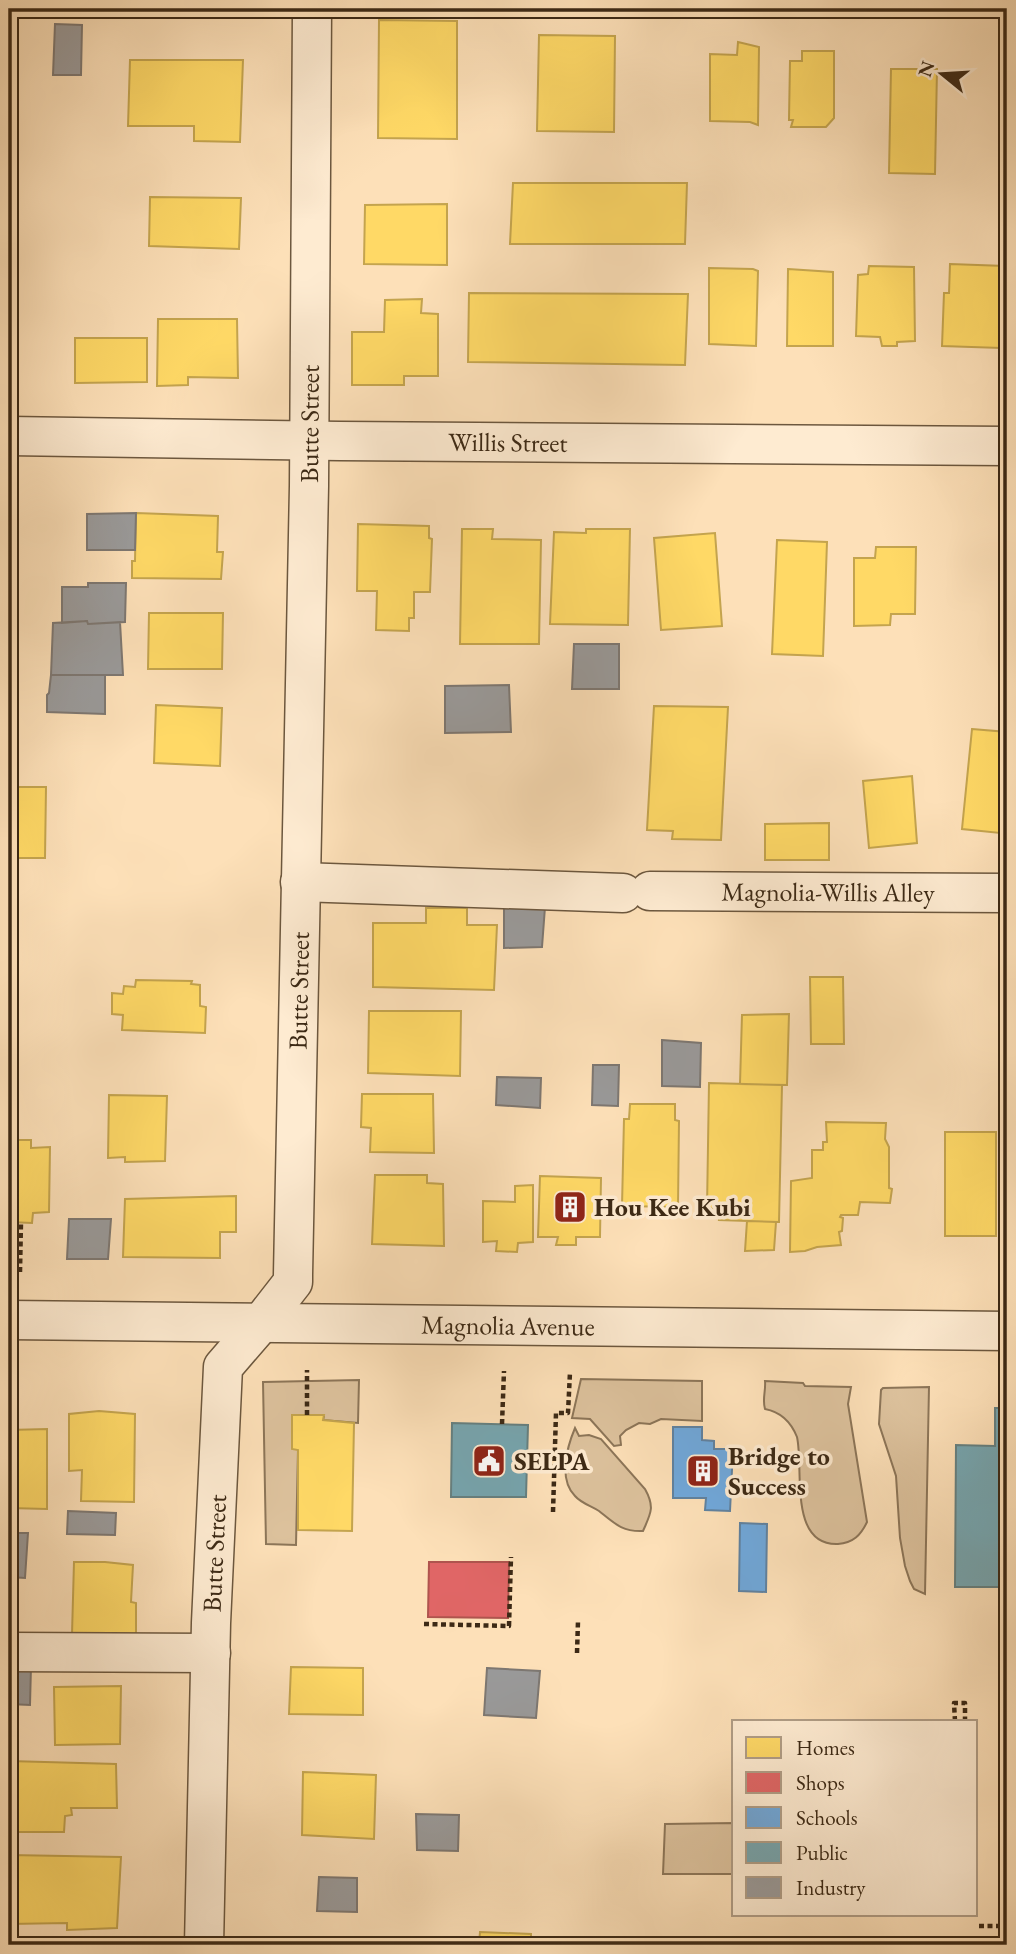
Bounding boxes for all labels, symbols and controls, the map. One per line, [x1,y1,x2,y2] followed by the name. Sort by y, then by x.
[908,38,978,108] north arrow
[912,57,941,80] text: N
[292,365,327,483] street label: Butte Street
[448,425,568,460] street label: Willis Street
[721,874,935,910] street label: Magnolia-Willis Alley
[281,931,317,1050] street label: Butte Street
[551,1188,589,1226] building icon: Hou Kee Kubi
[594,1190,751,1224] place label: Hou Kee Kubi
[421,1308,595,1343] street label: Magnolia Avenue
[728,1439,830,1503] place label: Bridge to Success
[470,1442,508,1480] public building icon: SELPA
[514,1444,590,1478] place label: SELPA
[684,1452,722,1490] building icon: Bridge to Success
[195,1494,234,1613] street label: Butte Street
[732,1720,978,1916] legend
[796,1734,855,1761] text: Homes
[796,1769,845,1796] text: Shops
[796,1804,858,1831] text: Schools
[796,1839,848,1866] text: Public
[796,1874,866,1901] text: Industry

